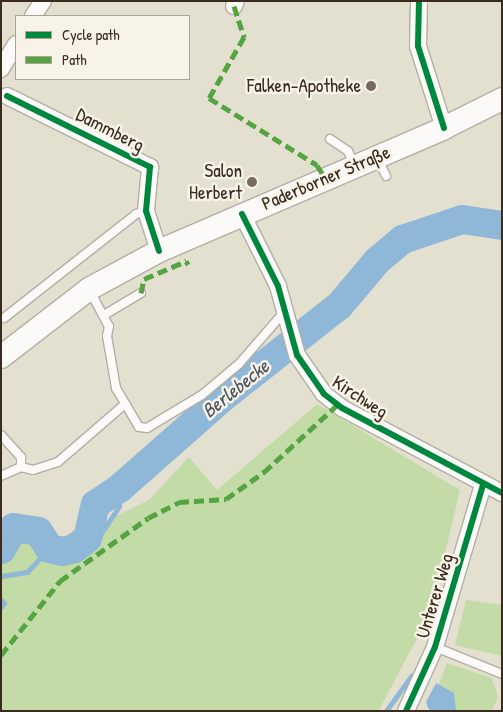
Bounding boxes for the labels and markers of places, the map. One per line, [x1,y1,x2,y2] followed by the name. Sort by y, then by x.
[247,75,361,97] place label: Falken-Apotheke
[365,80,377,92] marker: Falken-Apotheke
[189,160,242,204] place label: Salon Herbert
[246,176,258,188] marker: Salon Herbert

